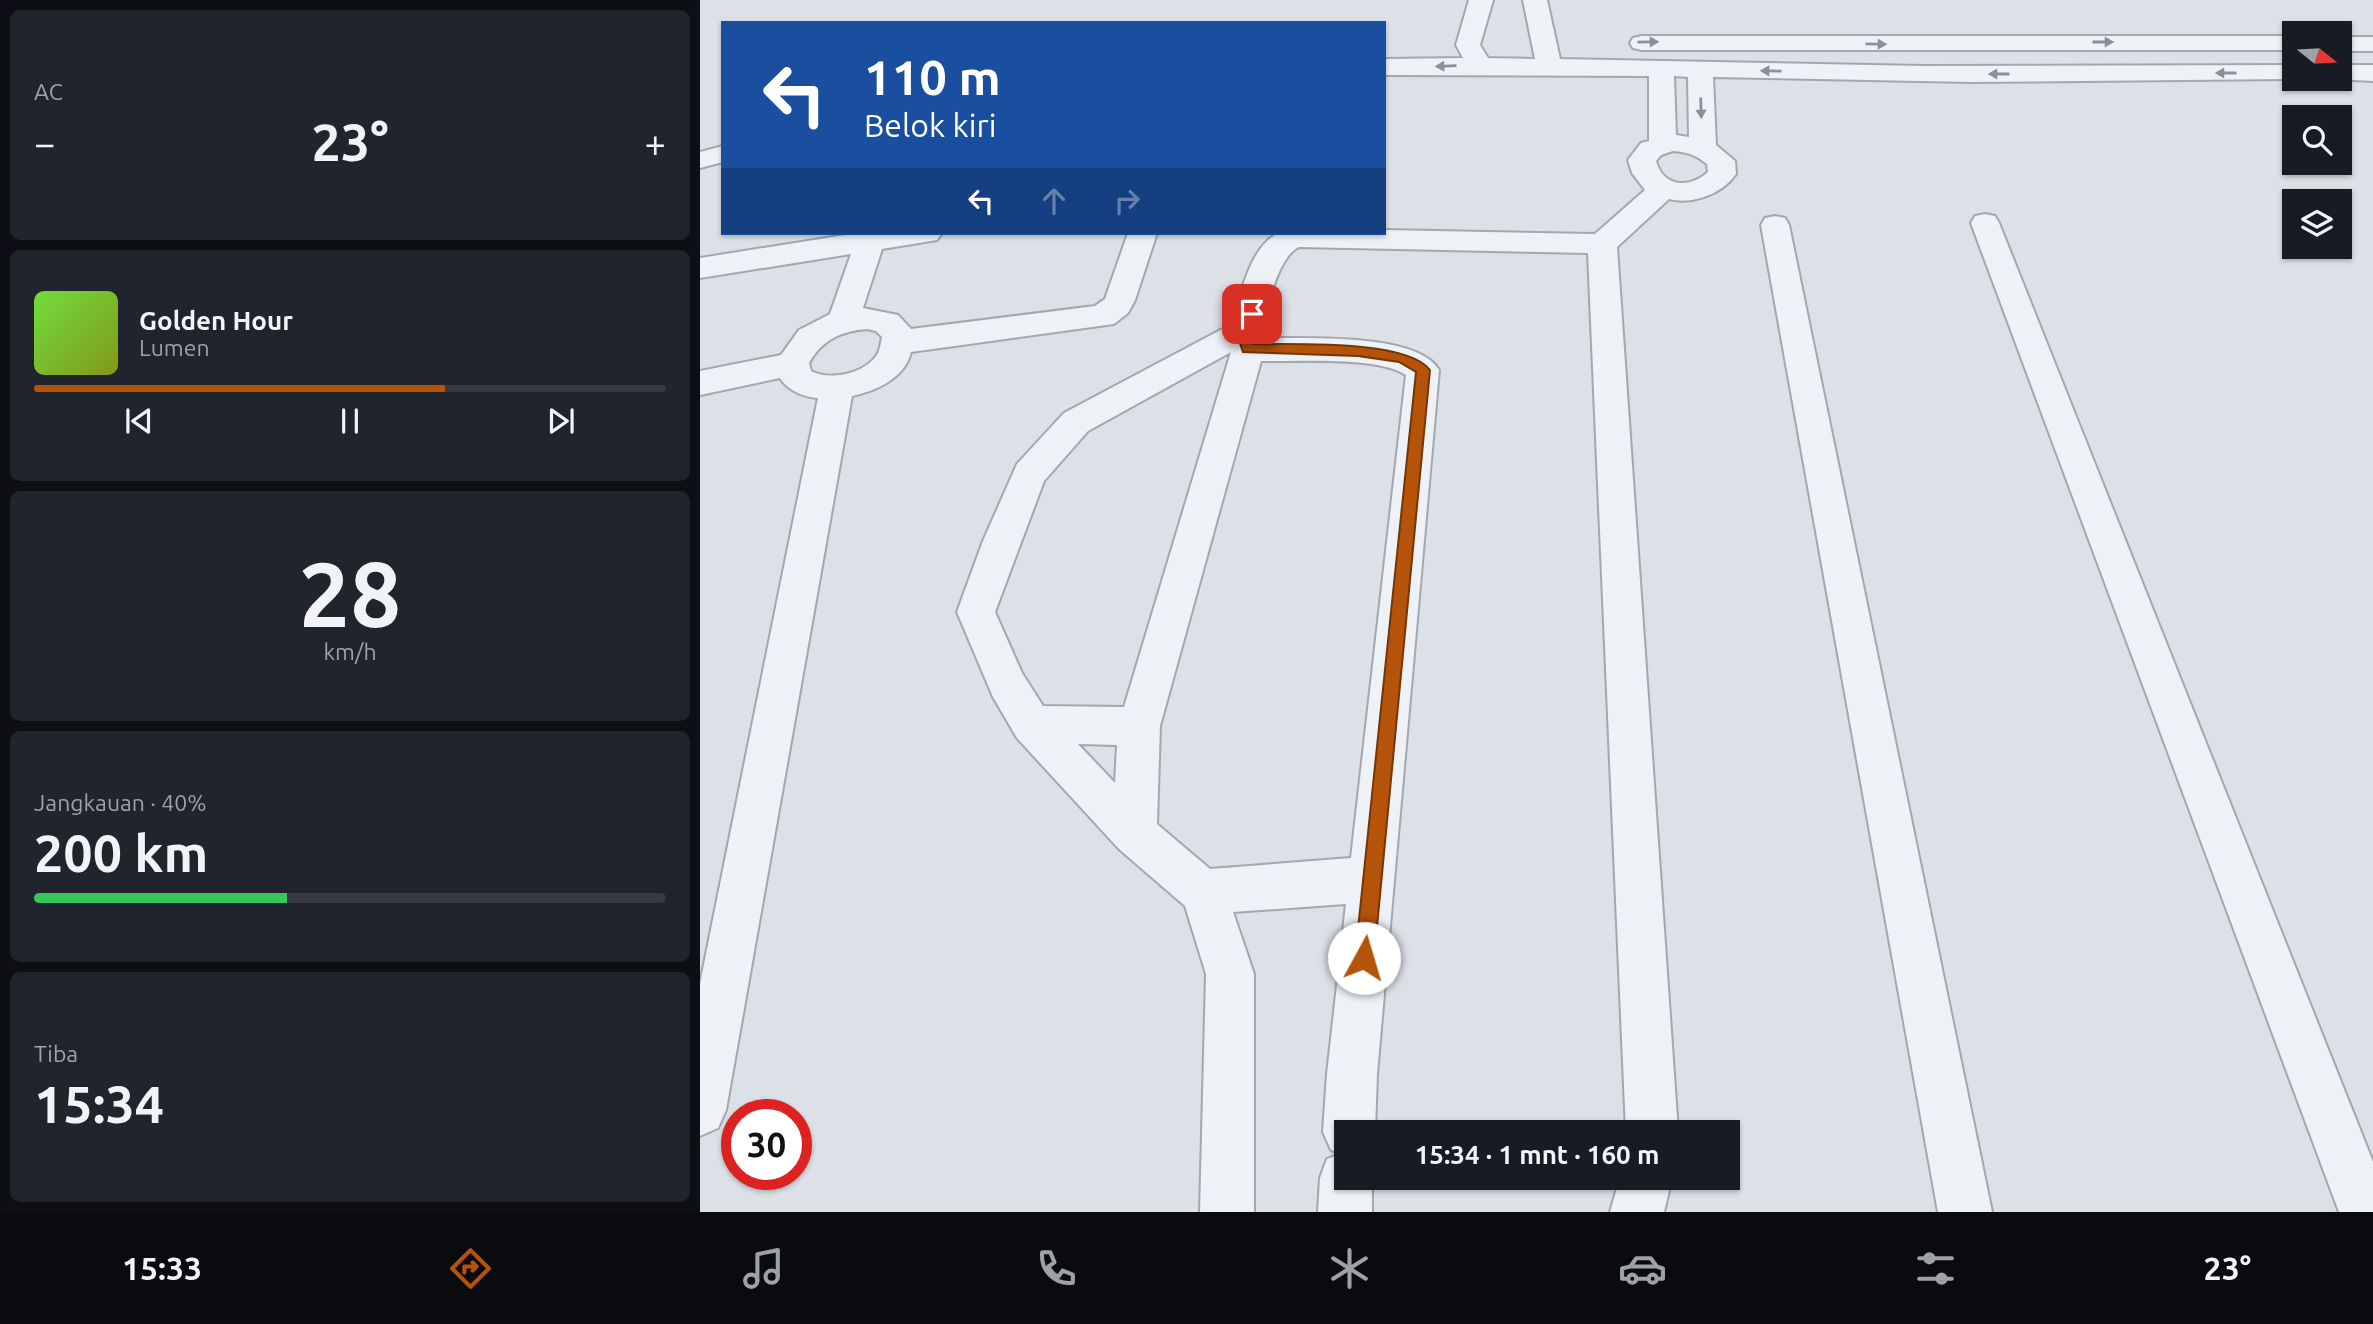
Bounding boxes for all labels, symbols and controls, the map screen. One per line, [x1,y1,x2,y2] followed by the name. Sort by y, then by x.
[2282,21,2352,91] north arrow
[2282,21,2352,259] map controls
[2093,36,2115,48] one-way arrow
[1638,37,1660,48] one-way arrow
[1865,38,1887,50] one-way arrow
[749,49,840,140] icon: left
[864,49,1001,104] text: 110 m
[1434,60,1456,71] one-way arrow
[1760,65,1782,76] one-way arrow
[2215,67,2237,79] one-way arrow
[1987,68,2009,80] one-way arrow
[34,79,63,104] text: AC
[1696,97,1707,119] one-way arrow
[2282,105,2352,175] button: search
[864,107,996,143] text: Belok kiri
[311,113,389,171] text: 23°
[34,122,55,164] text: −
[645,122,666,164] text: +
[962,182,1000,220] icon: left
[1035,182,1073,220] icon: ahead
[1108,182,1146,220] icon: right
[2282,189,2352,259] button: layers
[1222,284,1282,344] pin
[1233,295,1271,333] icon: arrive
[139,306,293,335] text: Golden Hour
[139,335,210,360] text: Lumen
[120,402,158,440] icon: previous
[331,402,369,440] icon: pause
[542,402,580,440] icon: next
[299,542,401,644] text: 28
[323,639,377,664] text: km/h
[34,790,206,815] text: Jangkauan · 40%
[34,824,208,882] text: 200 km
[1327,921,1401,995] position arrow
[34,1041,78,1066] text: Tiba
[34,1075,164,1133] text: 15:34
[721,1099,812,1190] speed limit sign: 30
[1415,1140,1659,1169] text: 15:34 · 1 mnt · 160 m
[446,1244,495,1293] icon: directions
[739,1244,788,1293] icon: music
[1032,1244,1081,1293] icon: phone
[1325,1244,1374,1293] icon: climate
[1618,1244,1667,1293] icon: car
[1911,1244,1960,1293] icon: filters
[122,1250,202,1286] text: 15:33
[2204,1250,2251,1286] text: 23°

